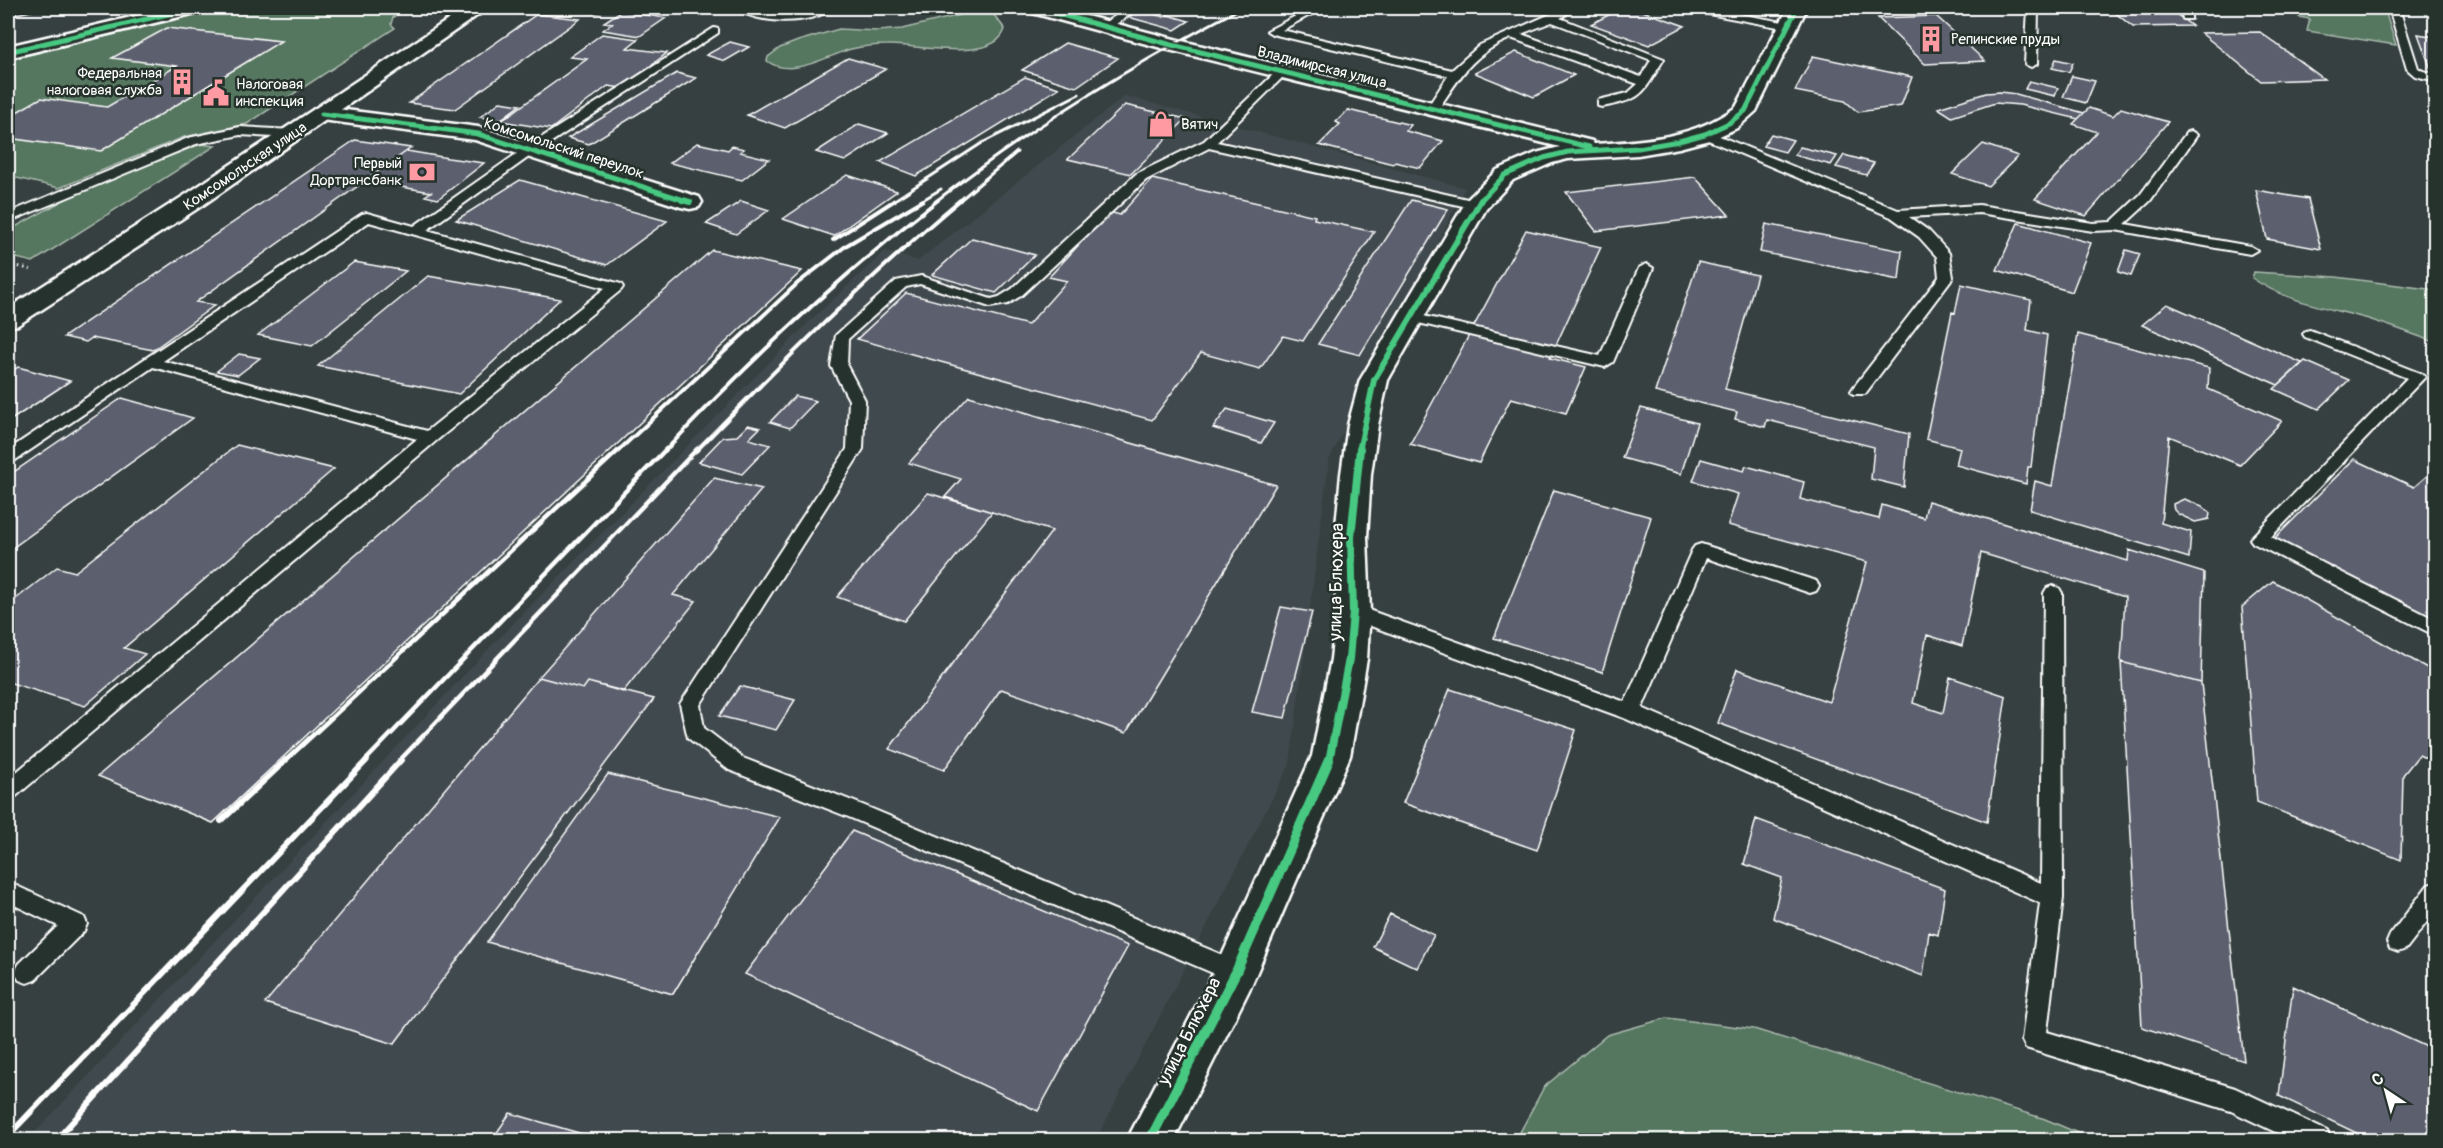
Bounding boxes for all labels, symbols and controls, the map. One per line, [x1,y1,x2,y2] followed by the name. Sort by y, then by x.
[1916,24,1946,54] building icon: Репинские пруды
[1951,30,2060,49] place label: Репинские пруды
[1255,42,1389,93] street label: Владимирская улица
[47,64,162,100] place label: Федеральная налоговая служба
[167,67,197,97] building icon: Федеральная налоговая служба
[236,75,304,111] place label: Налоговая инспекция
[201,78,231,108] public building icon: Налоговая инспекция
[1146,109,1176,139] shop icon: Вятич
[481,114,646,183] street label: Комсомольский переулок
[1181,115,1218,134] place label: Вятич
[180,118,311,215] street label: Комсомольская улица
[309,154,402,190] place label: Первый Дортрансбанк
[407,157,437,187] bank icon: Первый Дортрансбанк
[1324,523,1349,642] street label: улица Блюхера
[1152,974,1226,1090] street label: улица Блюхера
[2356,1061,2416,1121] north arrow
[2368,1069,2388,1091] text: С

